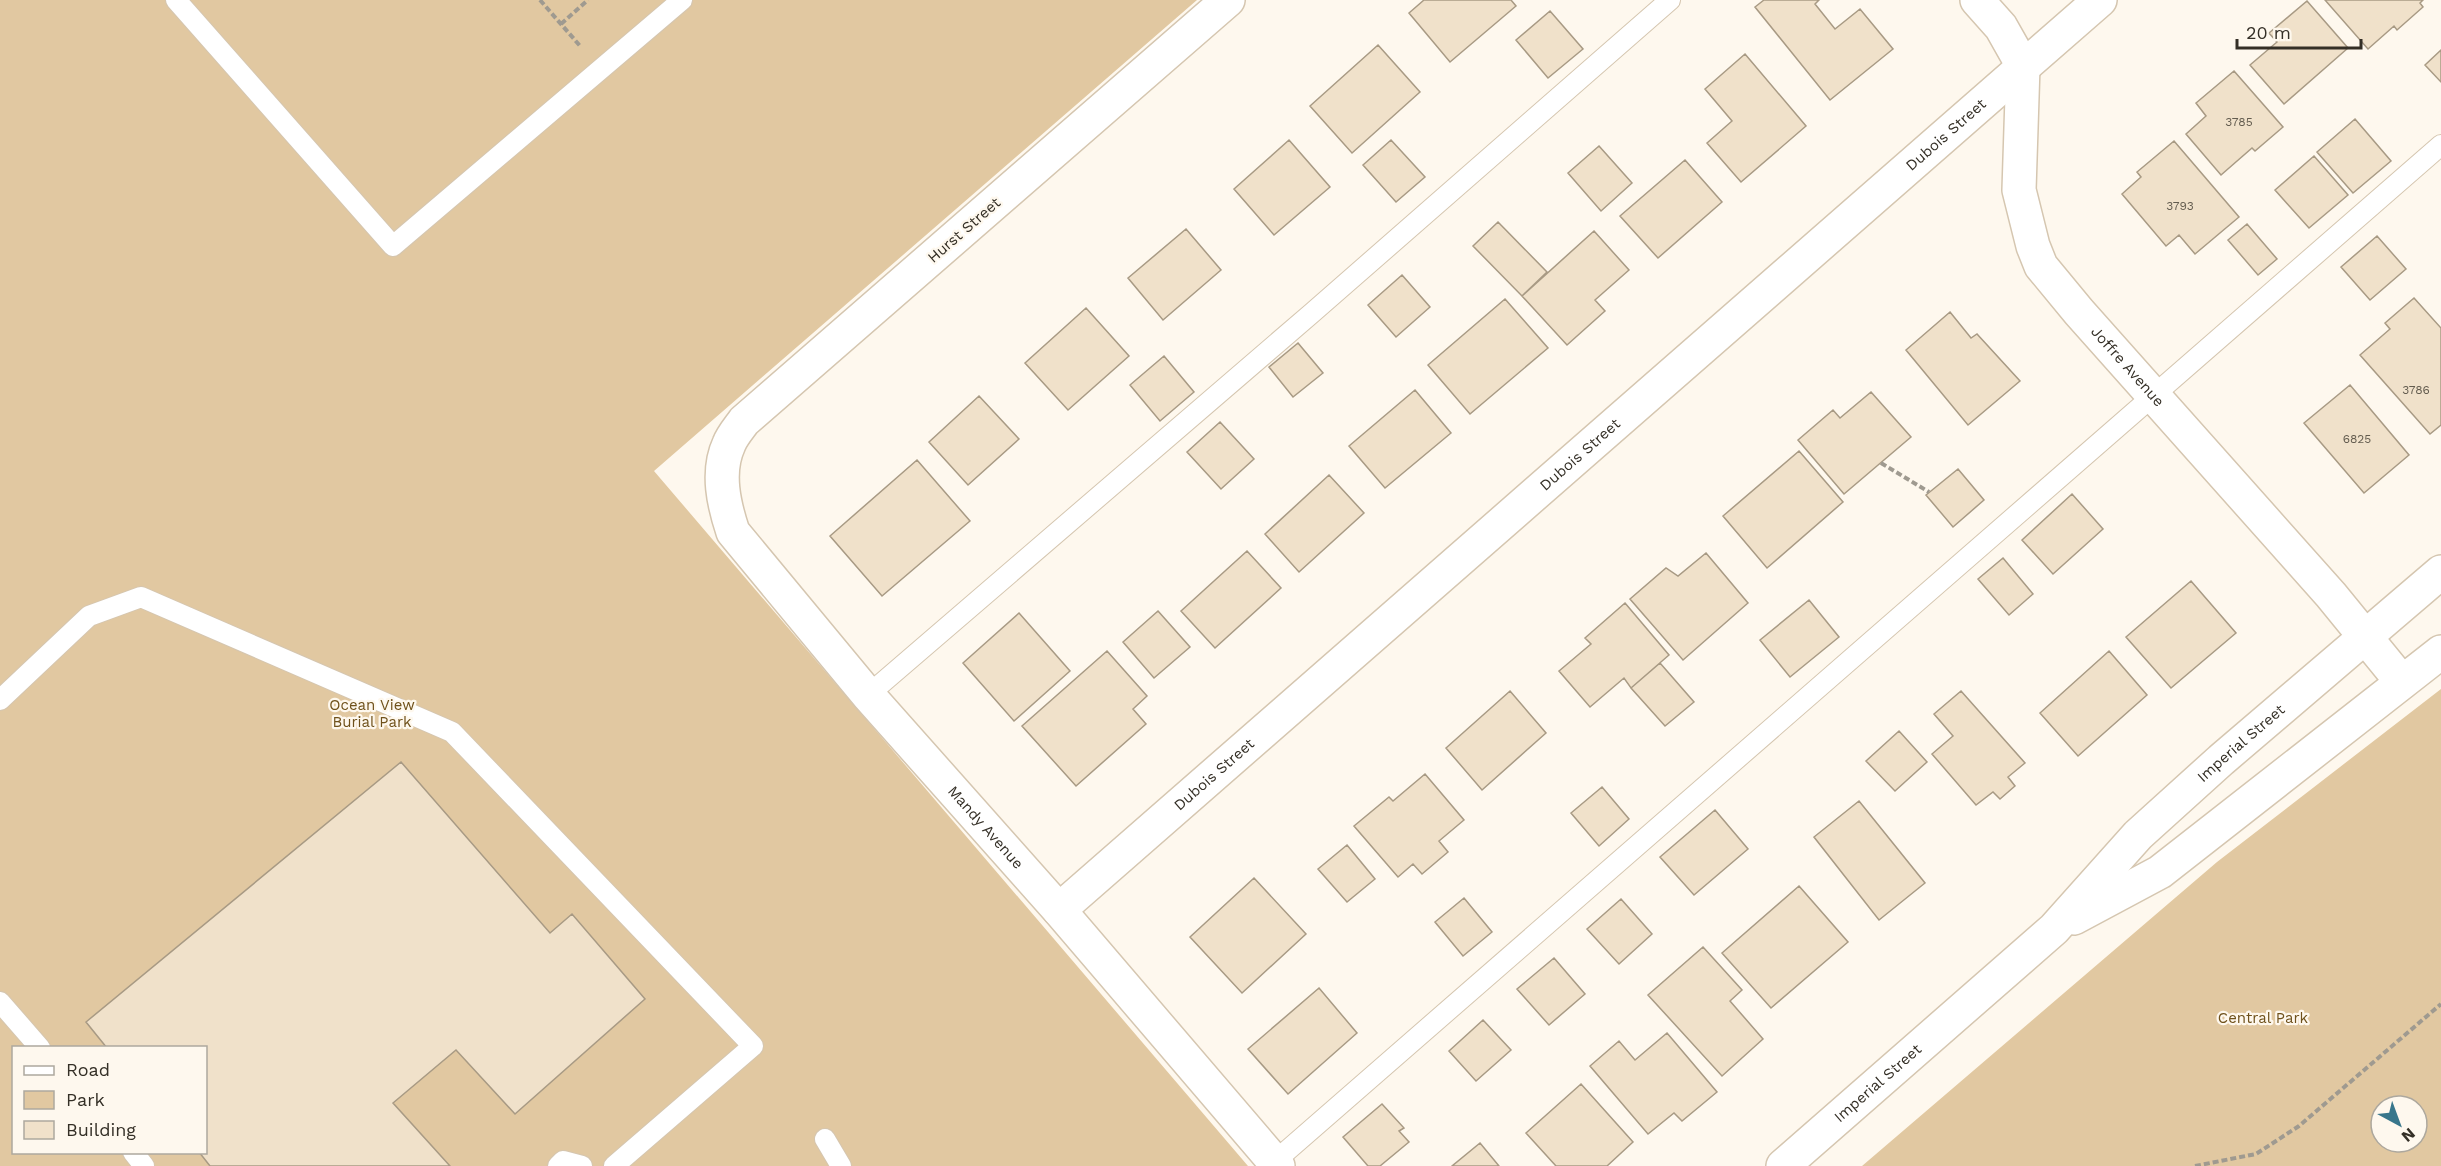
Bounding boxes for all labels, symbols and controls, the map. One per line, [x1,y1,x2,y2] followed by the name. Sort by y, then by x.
[2237,12,2362,50] scale bar
[2246,22,2291,43] text: 20 m
[1902,94,1990,175] street label: Dubois Street
[2225,115,2253,129] house number: 3785
[924,193,1005,266] street label: Hurst Street
[2166,199,2194,213] house number: 3793
[2087,323,2168,410] street label: Joffre Avenue
[2402,383,2430,397] house number: 3786
[1536,414,1624,494] street label: Dubois Street
[2343,432,2371,446] house number: 6825
[329,696,415,731] park label: Ocean View Burial Park
[2194,700,2289,786] street label: Imperial Street
[1170,734,1258,814] street label: Dubois Street
[944,782,1027,873] street label: Mandy Avenue
[2218,1009,2309,1027] park label: Central Park
[1831,1040,1926,1126] street label: Imperial Street
[12,1046,207,1154] legend
[66,1059,110,1080] text: Road
[66,1089,105,1110] text: Park
[2369,1094,2429,1154] north arrow
[66,1119,136,1140] text: Building
[2398,1124,2419,1146] text: N

